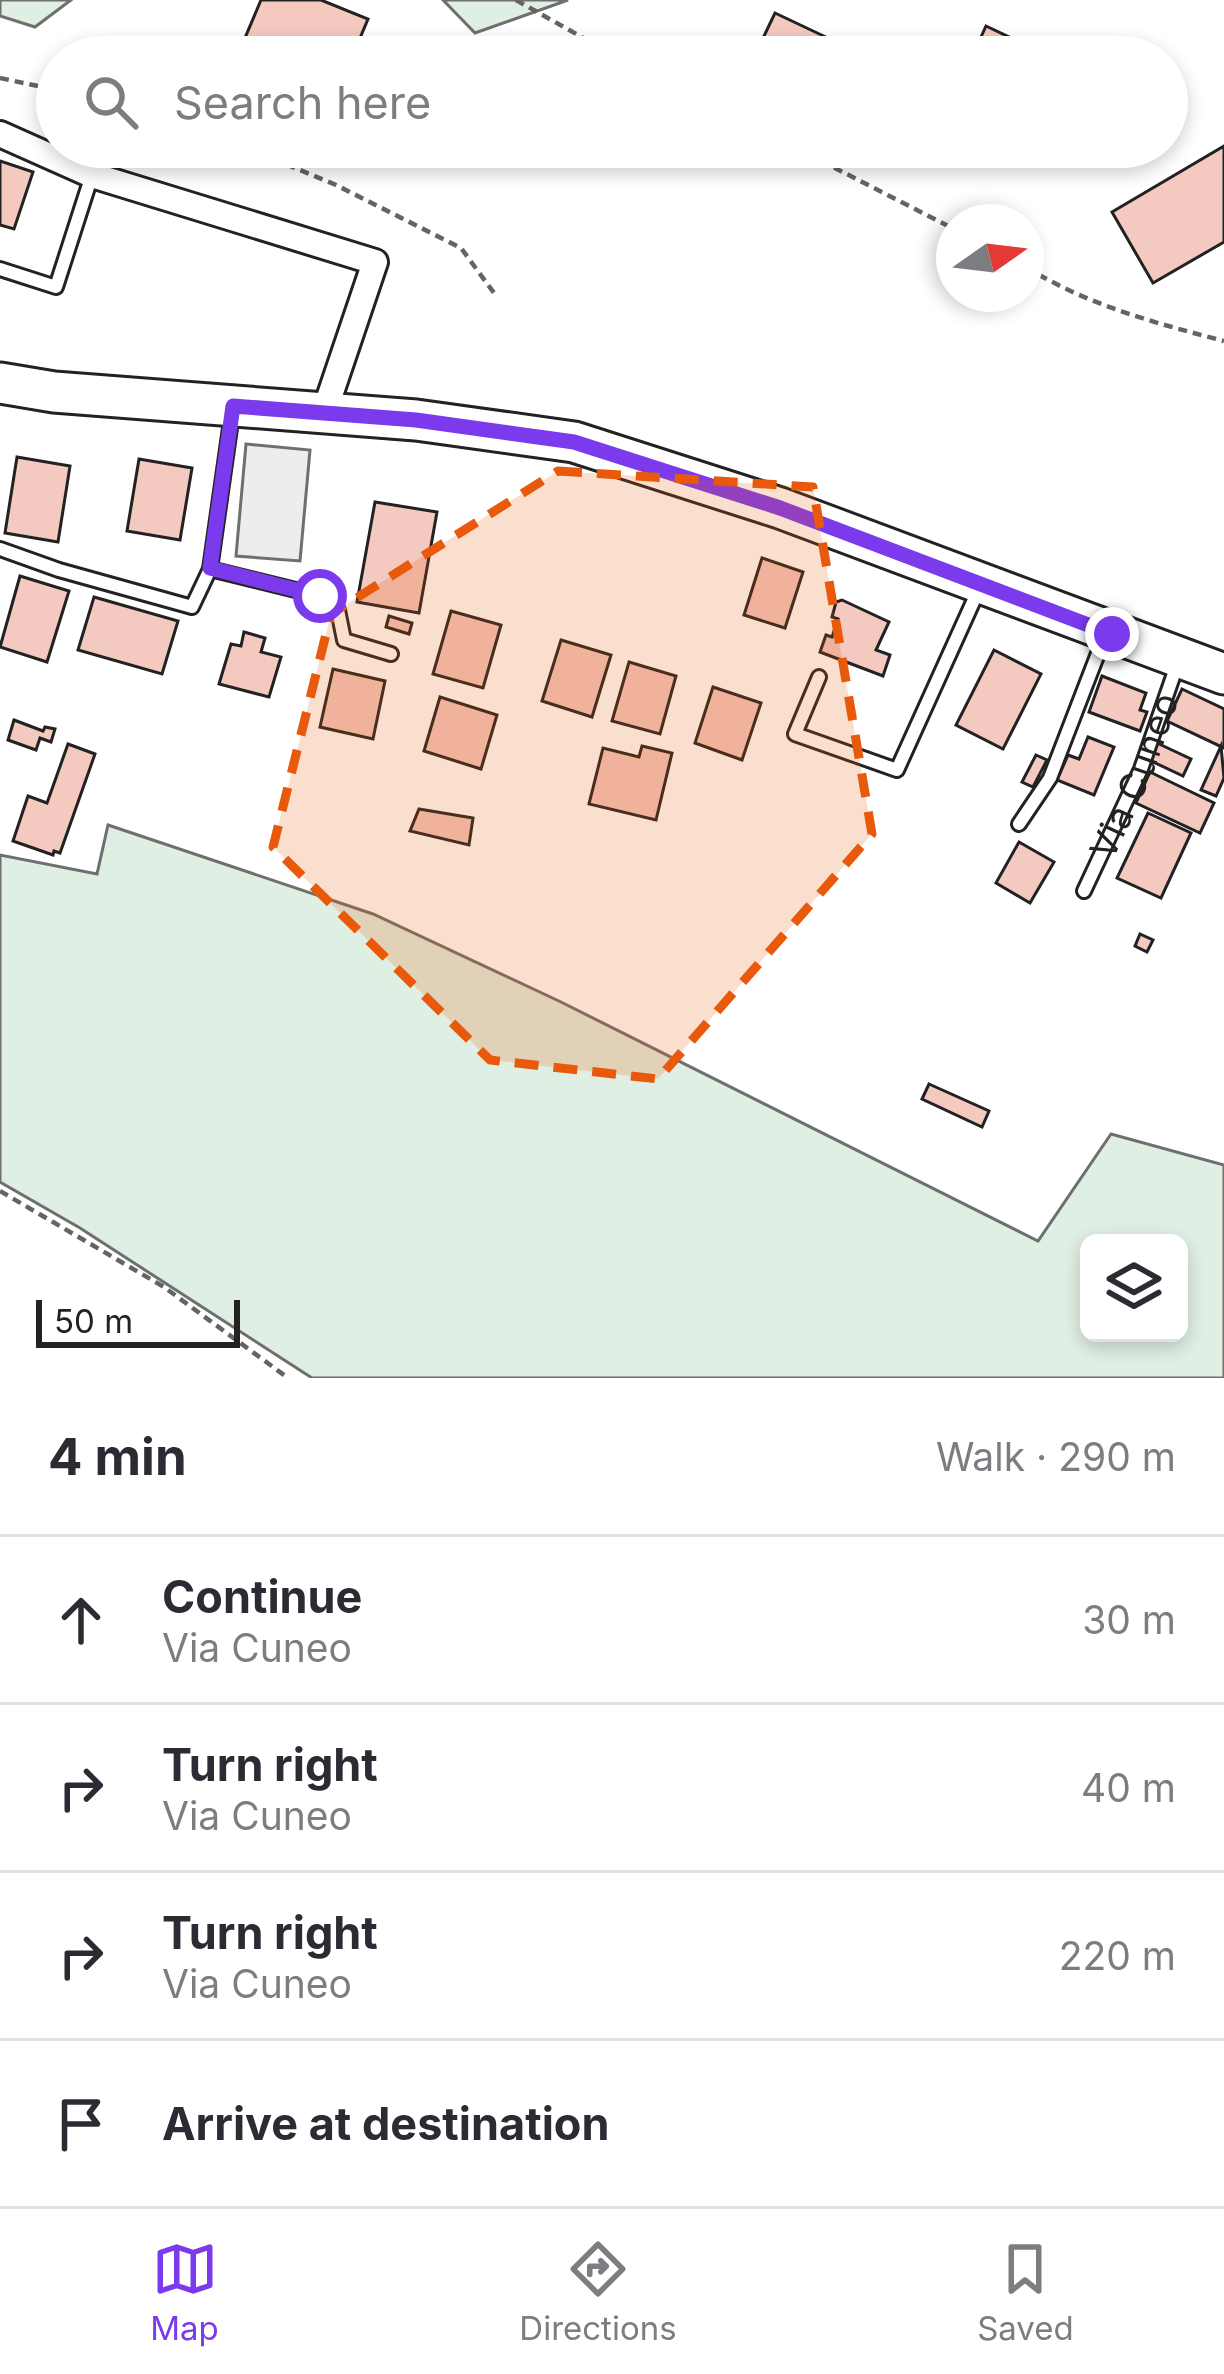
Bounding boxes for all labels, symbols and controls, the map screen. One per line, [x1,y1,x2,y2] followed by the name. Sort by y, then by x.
[36,36,1188,168] search box
[78,69,144,135] icon: search
[174,75,431,130] text: Search here
[936,204,1044,312] north arrow
[293,569,347,623] route start
[1085,607,1139,661] route end
[1080,687,1188,866] street label: Via Cuneo
[1080,1234,1188,1342] map controls
[1080,1234,1188,1342] button: layers
[36,1294,240,1347] scale bar
[54,1301,133,1341] text: 50 m
[48,1426,187,1487] text: 4 min
[936,1433,1176,1480] text: Walk · 290 m
[162,1569,362,1624] text: Continue
[48,1587,114,1653] icon: ahead
[1082,1596,1176,1643] text: 30 m
[162,1624,352,1671] text: Via Cuneo
[162,1737,378,1792] text: Turn right
[48,1755,114,1821] icon: right
[1081,1764,1176,1811] text: 40 m
[162,1792,352,1839] text: Via Cuneo
[162,1905,378,1960] text: Turn right
[48,1923,114,1989] icon: right
[1059,1932,1176,1979] text: 220 m
[162,1960,352,2007] text: Via Cuneo
[48,2091,114,2157] icon: arrive
[162,2096,609,2151] text: Arrive at destination
[150,2236,219,2348] tab: Map
[519,2236,677,2348] tab: Directions
[977,2236,1074,2348] tab: Saved

